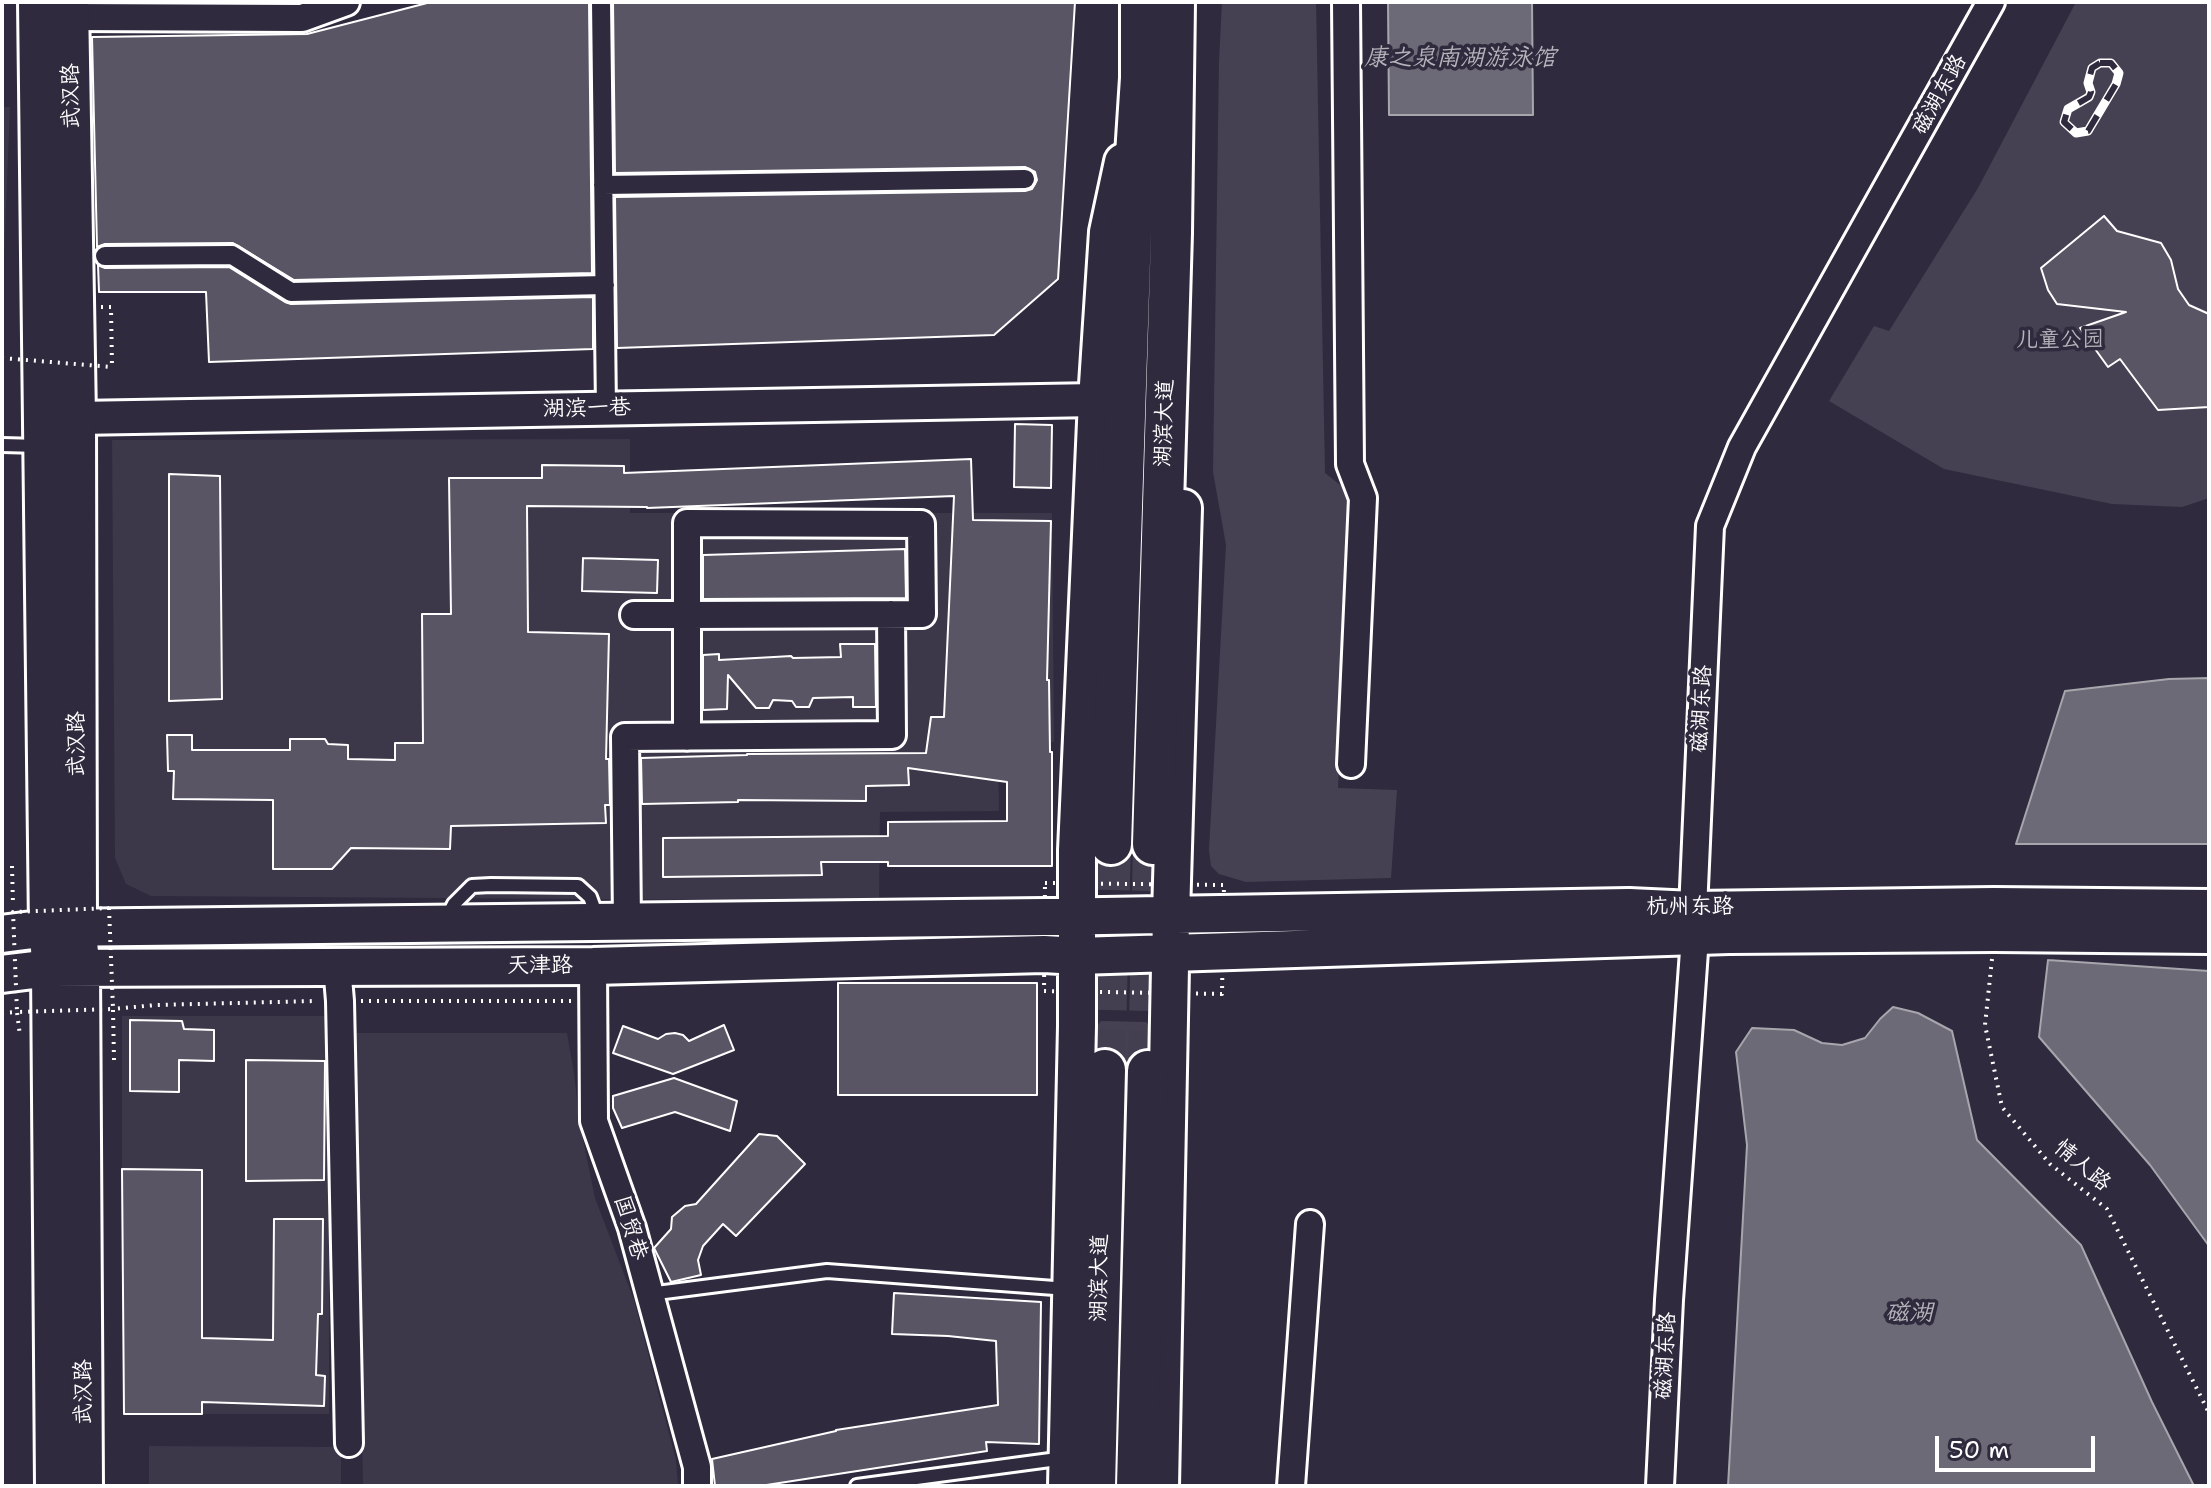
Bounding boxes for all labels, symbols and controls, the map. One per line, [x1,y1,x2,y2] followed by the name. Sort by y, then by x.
[1364,45,1556,73] water label: 康之泉南湖游泳馆
[1907,50,1973,140] street label: 磁湖东路
[58,63,86,129] street label: 武汉路
[2016,327,2104,353] park label: 儿童公园
[1150,379,1180,467] street label: 湖滨大道
[543,395,631,423] street label: 湖滨一巷
[1687,664,1717,754] street label: 磁湖东路
[64,711,90,777] street label: 武汉路
[1646,894,1734,920] street label: 杭州东路
[507,953,573,979] street label: 天津路
[2048,1135,2116,1197] street label: 情人路
[608,1193,652,1263] street label: 国贸巷
[1086,1234,1114,1322] street label: 湖滨大道
[1885,1300,1933,1328] water label: 磁湖
[1651,1311,1681,1401] street label: 磁湖东路
[71,1359,97,1425] street label: 武汉路
[1939,1420,2099,1470] scale bar
[1949,1434,2009,1466] text: 50 m

